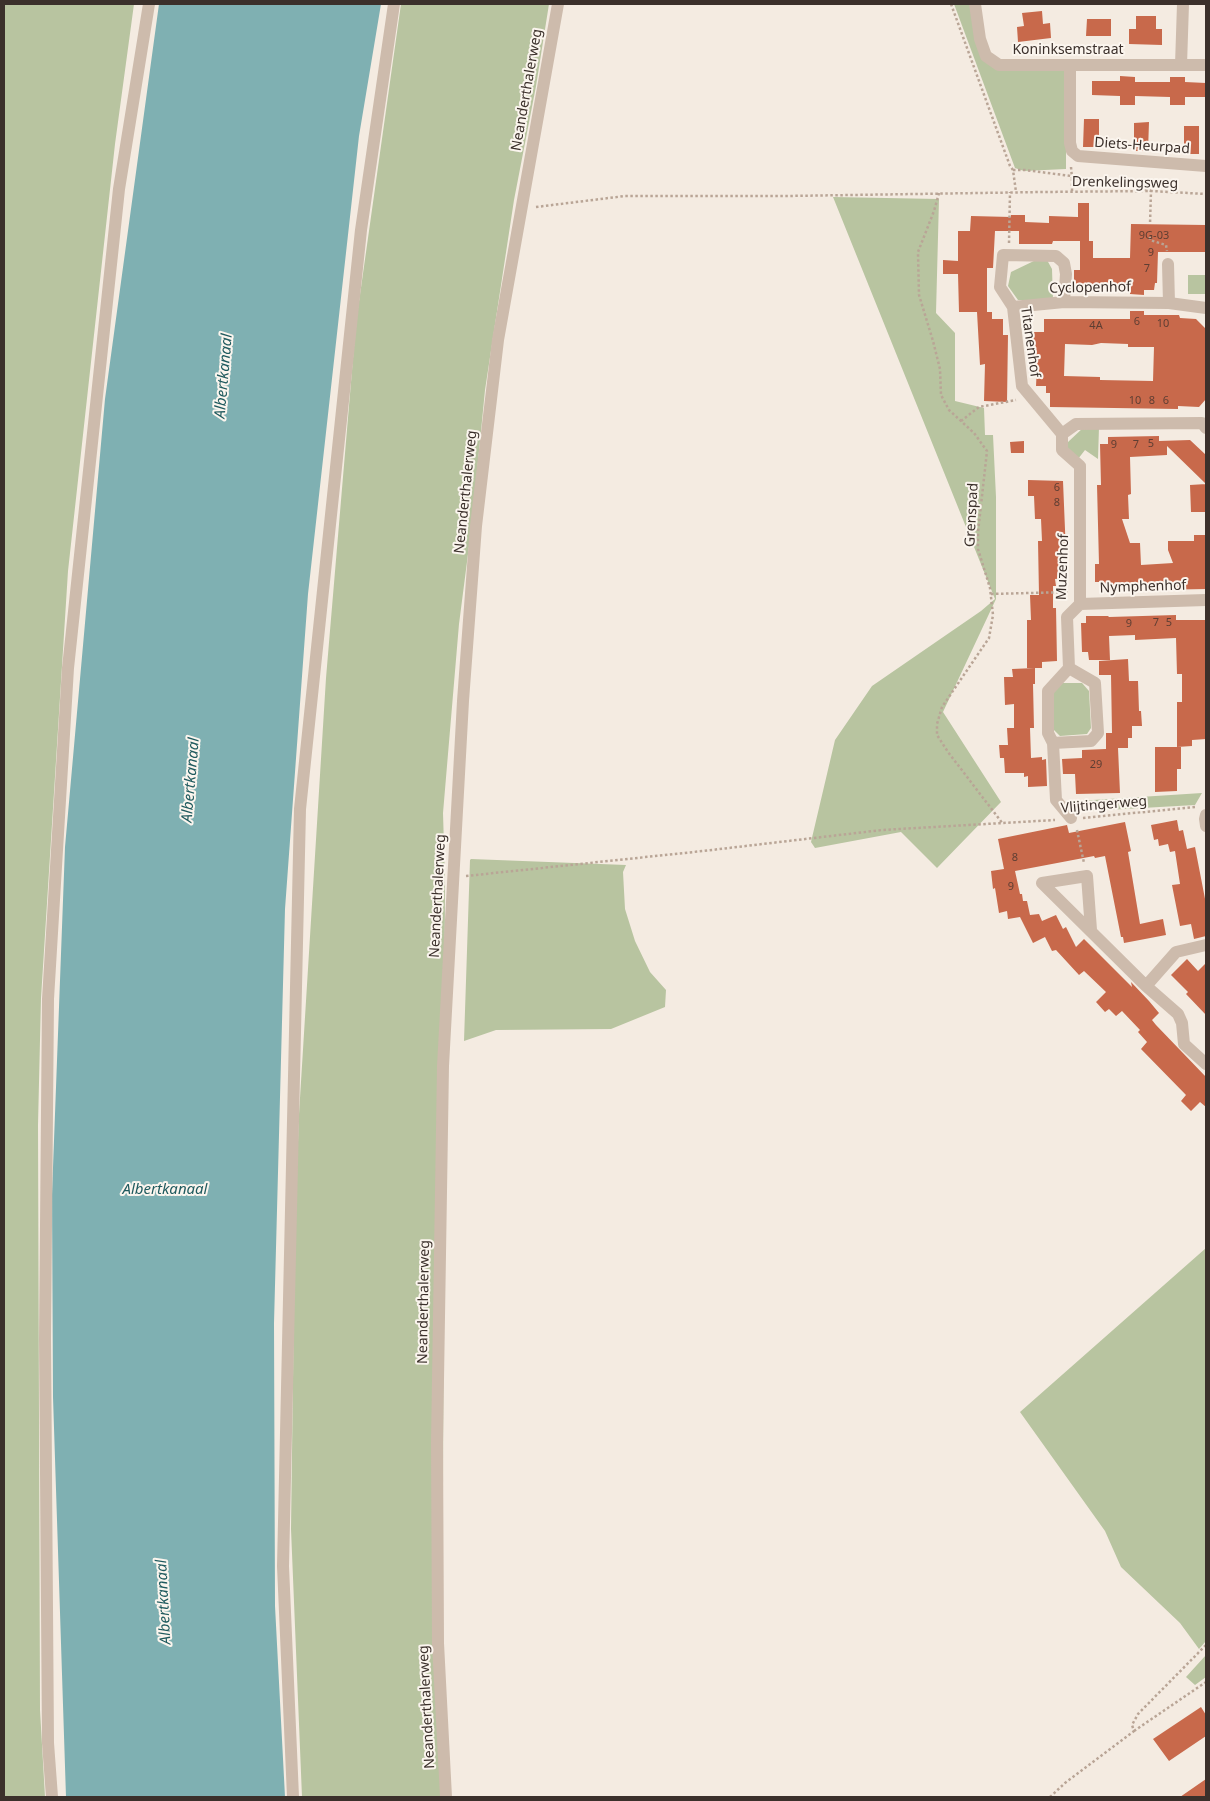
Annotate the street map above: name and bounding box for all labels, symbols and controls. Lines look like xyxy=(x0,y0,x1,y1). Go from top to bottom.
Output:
street label: Neanderthalerweg xyxy=(508,28,546,152)
street label: Koninksemstraat xyxy=(1012,42,1124,58)
street label: Diets-Heurpad xyxy=(1094,134,1190,158)
street label: Drenkelingsweg xyxy=(1072,174,1178,192)
house number: 9G-03 xyxy=(1139,229,1169,243)
house number: 9 xyxy=(1148,246,1154,260)
house number: 7 xyxy=(1144,262,1150,276)
street label: Cyclopenhof xyxy=(1049,279,1131,297)
street label: Titanenhof xyxy=(1017,305,1043,379)
house number: 6 xyxy=(1134,315,1140,329)
house number: 10 xyxy=(1157,317,1169,331)
house number: 4A xyxy=(1089,319,1103,333)
water label: Albertkanaal xyxy=(211,333,237,419)
house number: 10 xyxy=(1129,394,1141,408)
house number: 8 xyxy=(1149,394,1155,408)
house number: 6 xyxy=(1163,394,1169,408)
street label: Neanderthalerweg xyxy=(451,430,481,554)
house number: 5 xyxy=(1148,437,1154,451)
house number: 9 xyxy=(1111,438,1117,452)
house number: 7 xyxy=(1133,438,1139,452)
house number: 6 xyxy=(1054,481,1060,495)
street label: Grenspad xyxy=(962,483,982,547)
house number: 8 xyxy=(1054,496,1060,510)
street label: Muzenhof xyxy=(1053,534,1073,600)
street label: Nymphenhof xyxy=(1099,577,1187,597)
house number: 7 xyxy=(1153,616,1159,630)
house number: 5 xyxy=(1166,616,1172,630)
house number: 9 xyxy=(1126,617,1132,631)
water label: Albertkanaal xyxy=(178,737,204,823)
house number: 29 xyxy=(1090,758,1102,772)
street label: Vlijtingerweg xyxy=(1060,793,1148,817)
street label: Neanderthalerweg xyxy=(426,834,450,958)
house number: 8 xyxy=(1012,851,1018,865)
house number: 9 xyxy=(1008,880,1014,894)
water label: Albertkanaal xyxy=(123,1181,207,1199)
street label: Neanderthalerweg xyxy=(415,1240,433,1364)
water label: Albertkanaal xyxy=(153,1559,175,1645)
street label: Neanderthalerweg xyxy=(415,1645,439,1769)

